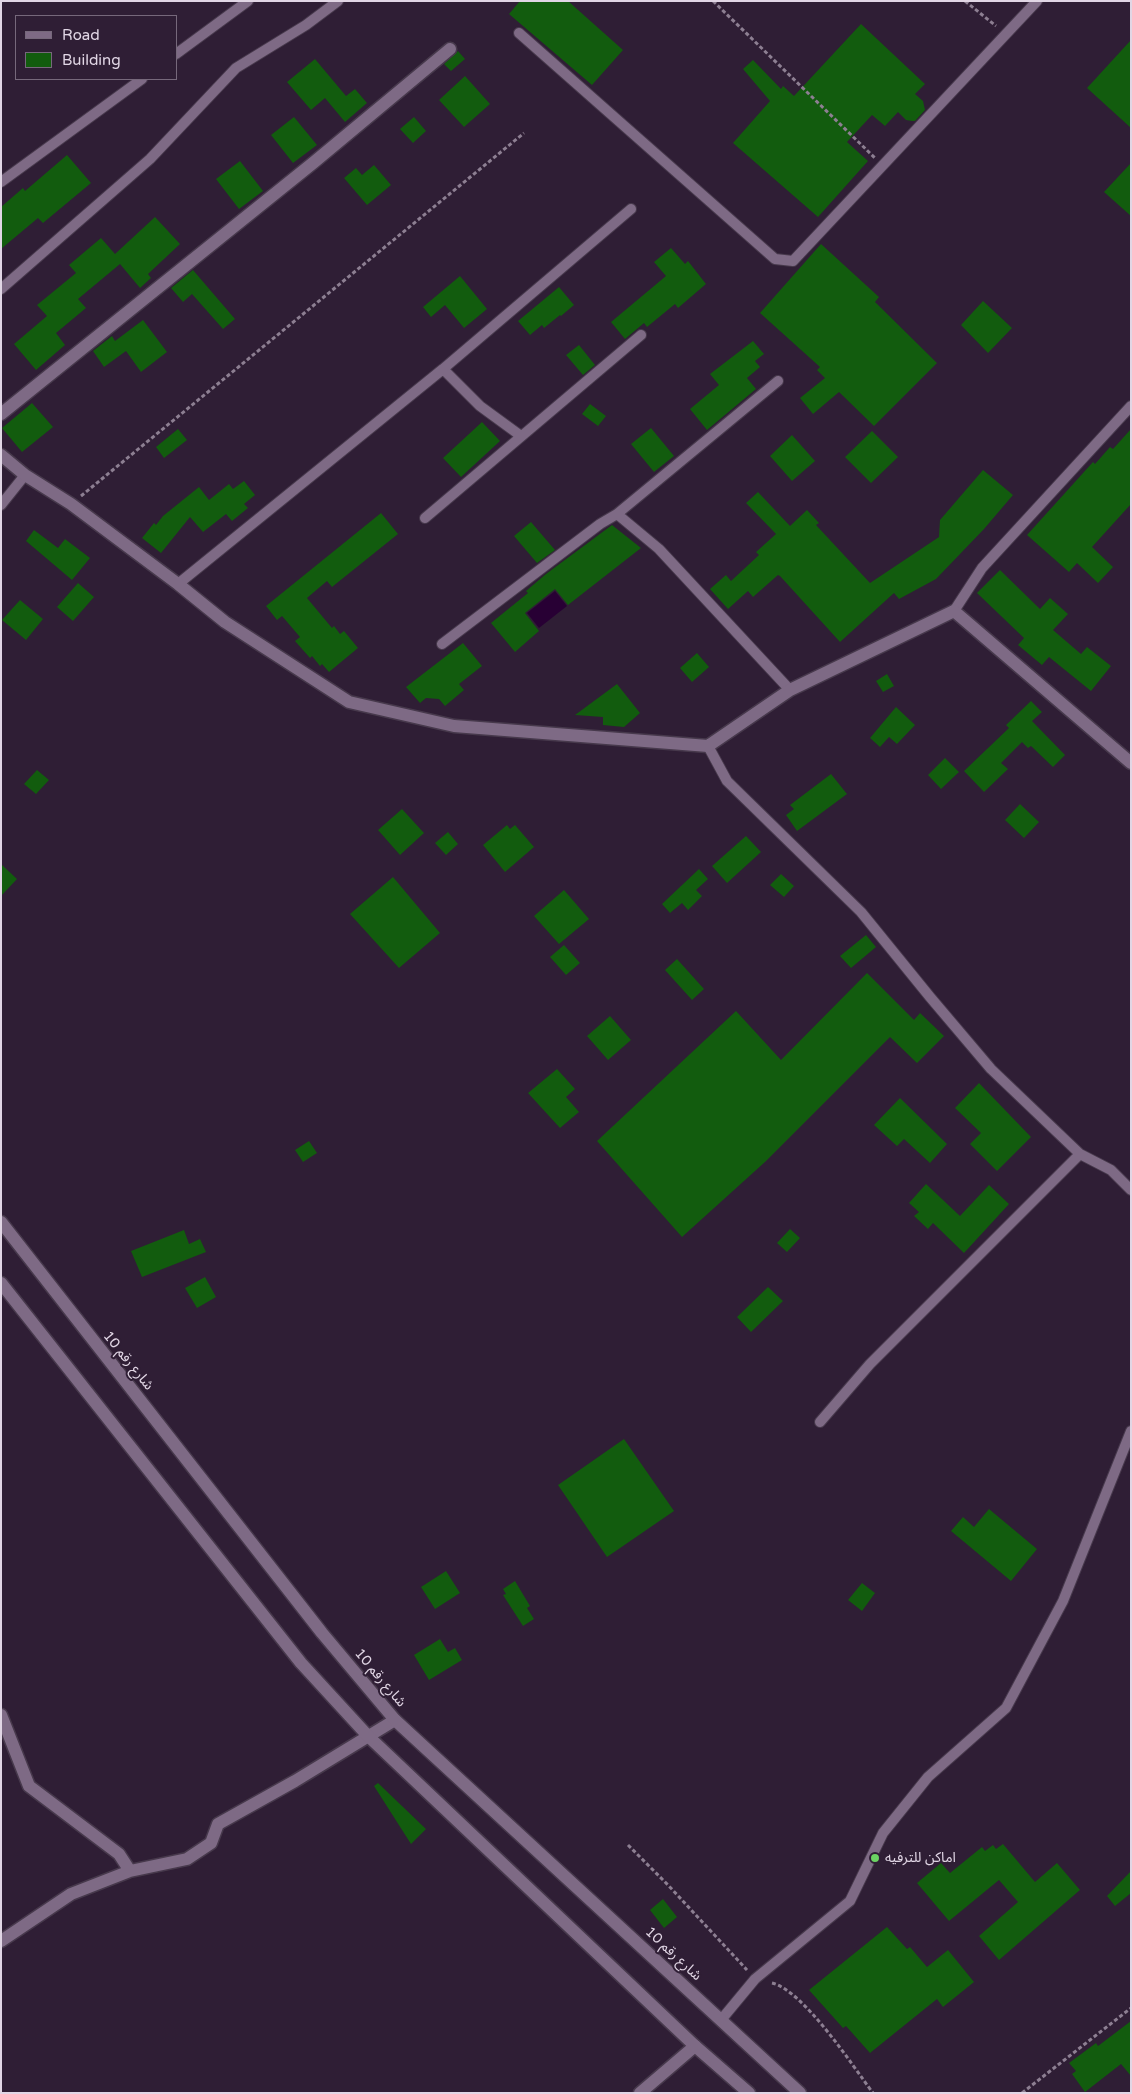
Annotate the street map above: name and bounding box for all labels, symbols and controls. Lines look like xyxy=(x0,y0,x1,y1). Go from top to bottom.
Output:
legend xyxy=(15,15,178,80)
text: Road xyxy=(62,26,100,44)
text: Building xyxy=(62,51,121,69)
street label: شارع رقم 10 xyxy=(99,1328,157,1394)
street label: شارع رقم 10 xyxy=(351,1645,409,1711)
place label: اماكن للترفيه xyxy=(885,1850,956,1866)
marker: اماكن للترفيه xyxy=(869,1852,881,1864)
street label: شارع رقم 10 xyxy=(641,1924,705,1984)

